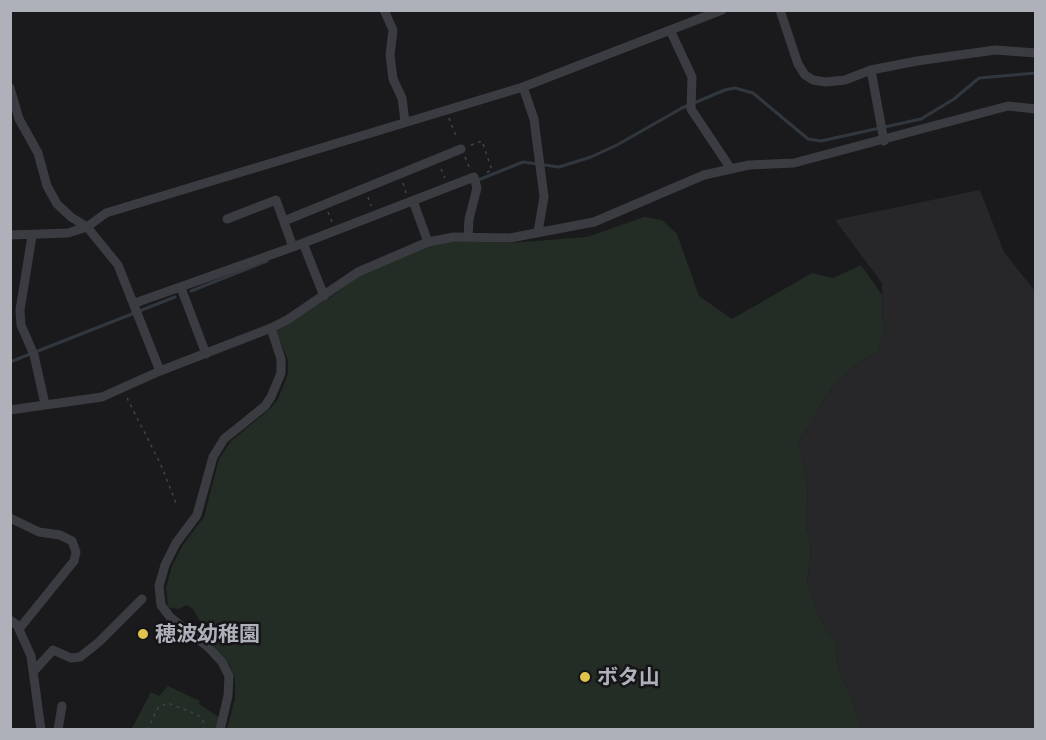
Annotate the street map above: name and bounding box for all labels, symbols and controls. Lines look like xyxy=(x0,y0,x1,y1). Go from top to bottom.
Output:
place label: 穂波幼稚園 xyxy=(155,621,260,647)
marker: 穂波幼稚園 xyxy=(136,627,150,641)
place label: ボタ山 xyxy=(597,664,660,690)
marker: ボタ山 xyxy=(578,670,592,684)

